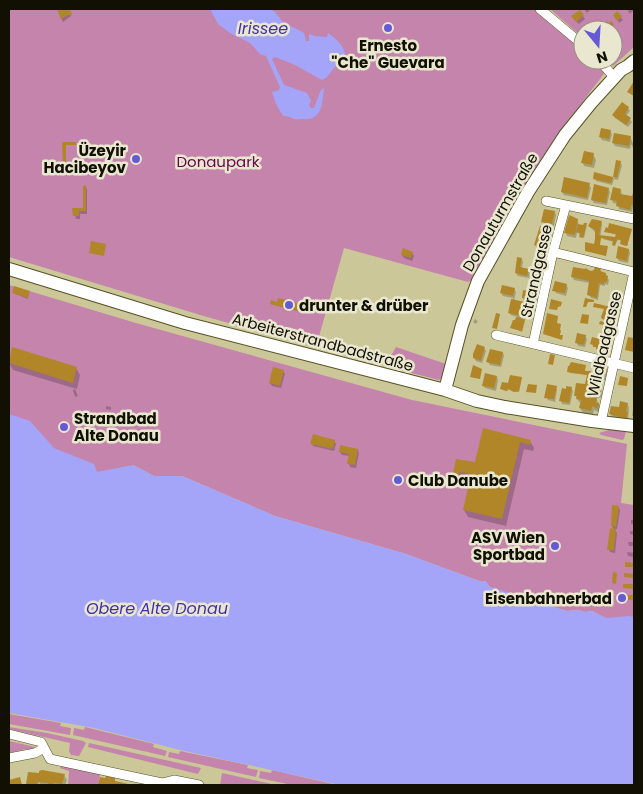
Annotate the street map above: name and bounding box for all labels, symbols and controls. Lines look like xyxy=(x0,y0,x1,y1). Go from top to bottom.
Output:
water label: Irissee xyxy=(238,17,288,40)
north arrow xyxy=(573,20,623,70)
marker: Ernesto "Che" Guevara xyxy=(382,22,394,34)
place label: Ernesto "Che" Guevara xyxy=(331,35,445,73)
text: N xyxy=(594,46,610,69)
place label: Üzeyir Hacibeyov xyxy=(43,140,127,178)
street label: Donauturmstraße xyxy=(457,149,543,275)
park label: Donaupark xyxy=(176,151,260,172)
marker: Üzeyir Hacibeyov xyxy=(130,153,142,165)
street label: Strandgasse xyxy=(515,222,557,320)
street label: Wildbadgasse xyxy=(582,289,626,399)
place label: drunter & drüber xyxy=(299,295,429,316)
marker: drunter & drüber xyxy=(283,299,295,311)
street label: Arbeiterstrandbadstraße xyxy=(230,308,416,376)
place label: Strandbad Alte Donau xyxy=(74,408,159,446)
marker: Strandbad Alte Donau xyxy=(58,421,70,433)
place label: Club Danube xyxy=(408,470,508,491)
marker: Club Danube xyxy=(392,474,404,486)
place label: ASV Wien Sportbad xyxy=(471,527,545,565)
marker: ASV Wien Sportbad xyxy=(549,540,561,552)
place label: Eisenbahnerbad xyxy=(485,588,612,609)
marker: Eisenbahnerbad xyxy=(616,592,628,604)
water label: Obere Alte Donau xyxy=(86,597,228,620)

